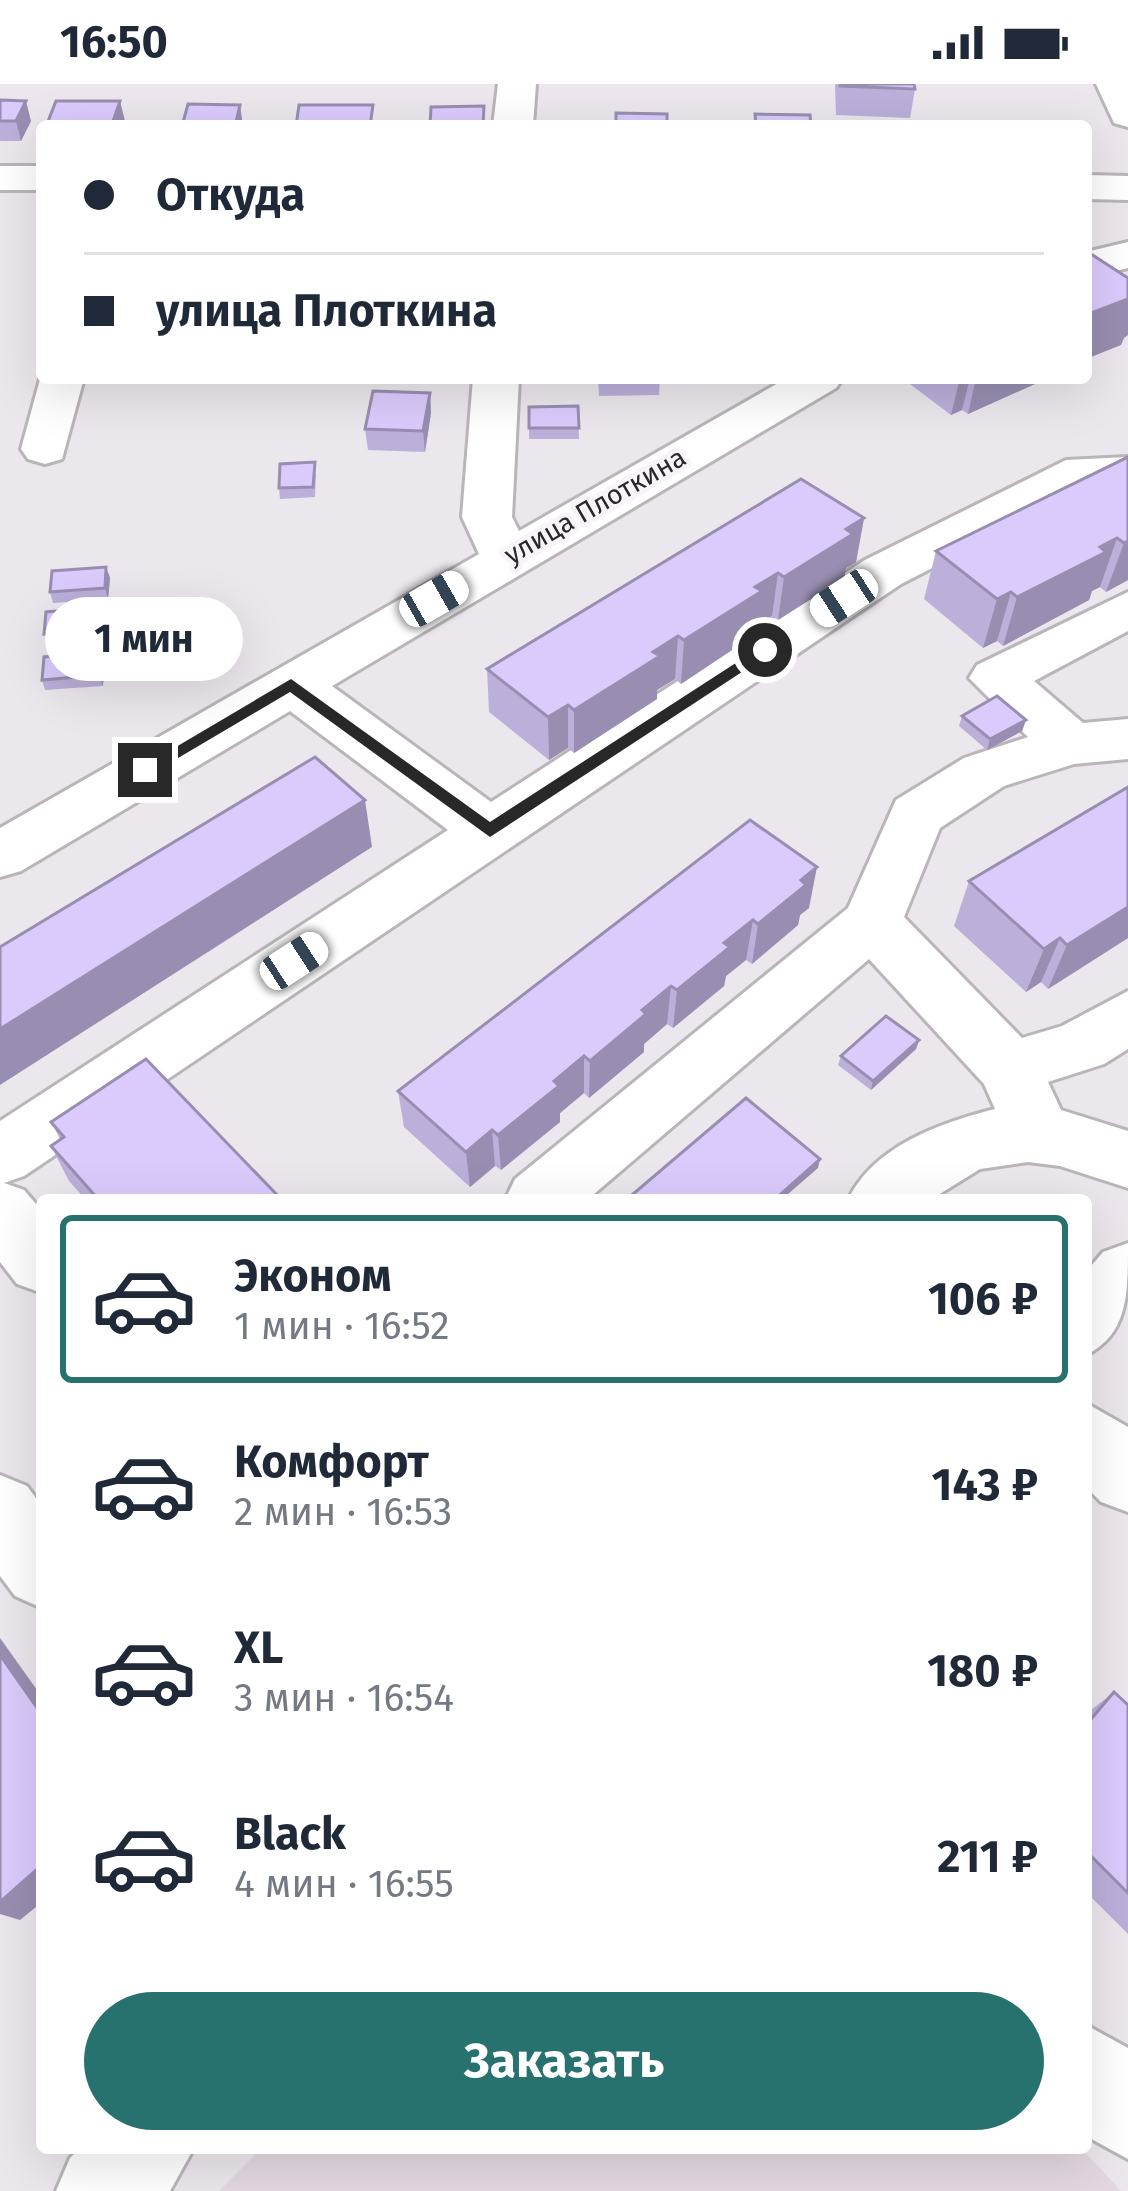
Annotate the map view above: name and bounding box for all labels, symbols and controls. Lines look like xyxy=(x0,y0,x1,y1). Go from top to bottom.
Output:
text: 16:50 xyxy=(60,15,168,69)
text: Откуда xyxy=(156,168,305,222)
text: улица Плоткина xyxy=(156,284,497,338)
street label: улица Плоткина xyxy=(499,441,691,571)
car xyxy=(804,563,884,633)
car xyxy=(394,565,474,633)
callout: 1 мин xyxy=(46,596,244,680)
text: 1 мин xyxy=(94,616,194,662)
route start xyxy=(738,623,792,677)
route end xyxy=(118,743,172,797)
car xyxy=(254,926,334,996)
icon: car xyxy=(90,1245,198,1353)
text: Эконом xyxy=(234,1249,392,1303)
text: 106 ₽ xyxy=(928,1272,1038,1326)
text: 1 мин · 16:52 xyxy=(234,1303,450,1349)
icon: car xyxy=(90,1431,198,1539)
text: Комфорт xyxy=(234,1435,429,1489)
text: 143 ₽ xyxy=(932,1458,1038,1512)
text: 2 мин · 16:53 xyxy=(234,1489,452,1535)
icon: car xyxy=(90,1617,198,1725)
text: XL xyxy=(234,1621,283,1675)
text: 180 ₽ xyxy=(927,1644,1038,1698)
text: 3 мин · 16:54 xyxy=(234,1675,454,1721)
icon: car xyxy=(90,1803,198,1911)
text: Black xyxy=(234,1807,346,1861)
text: 211 ₽ xyxy=(937,1830,1038,1884)
text: 4 мин · 16:55 xyxy=(234,1861,454,1907)
button: Заказать xyxy=(84,1992,1044,2130)

